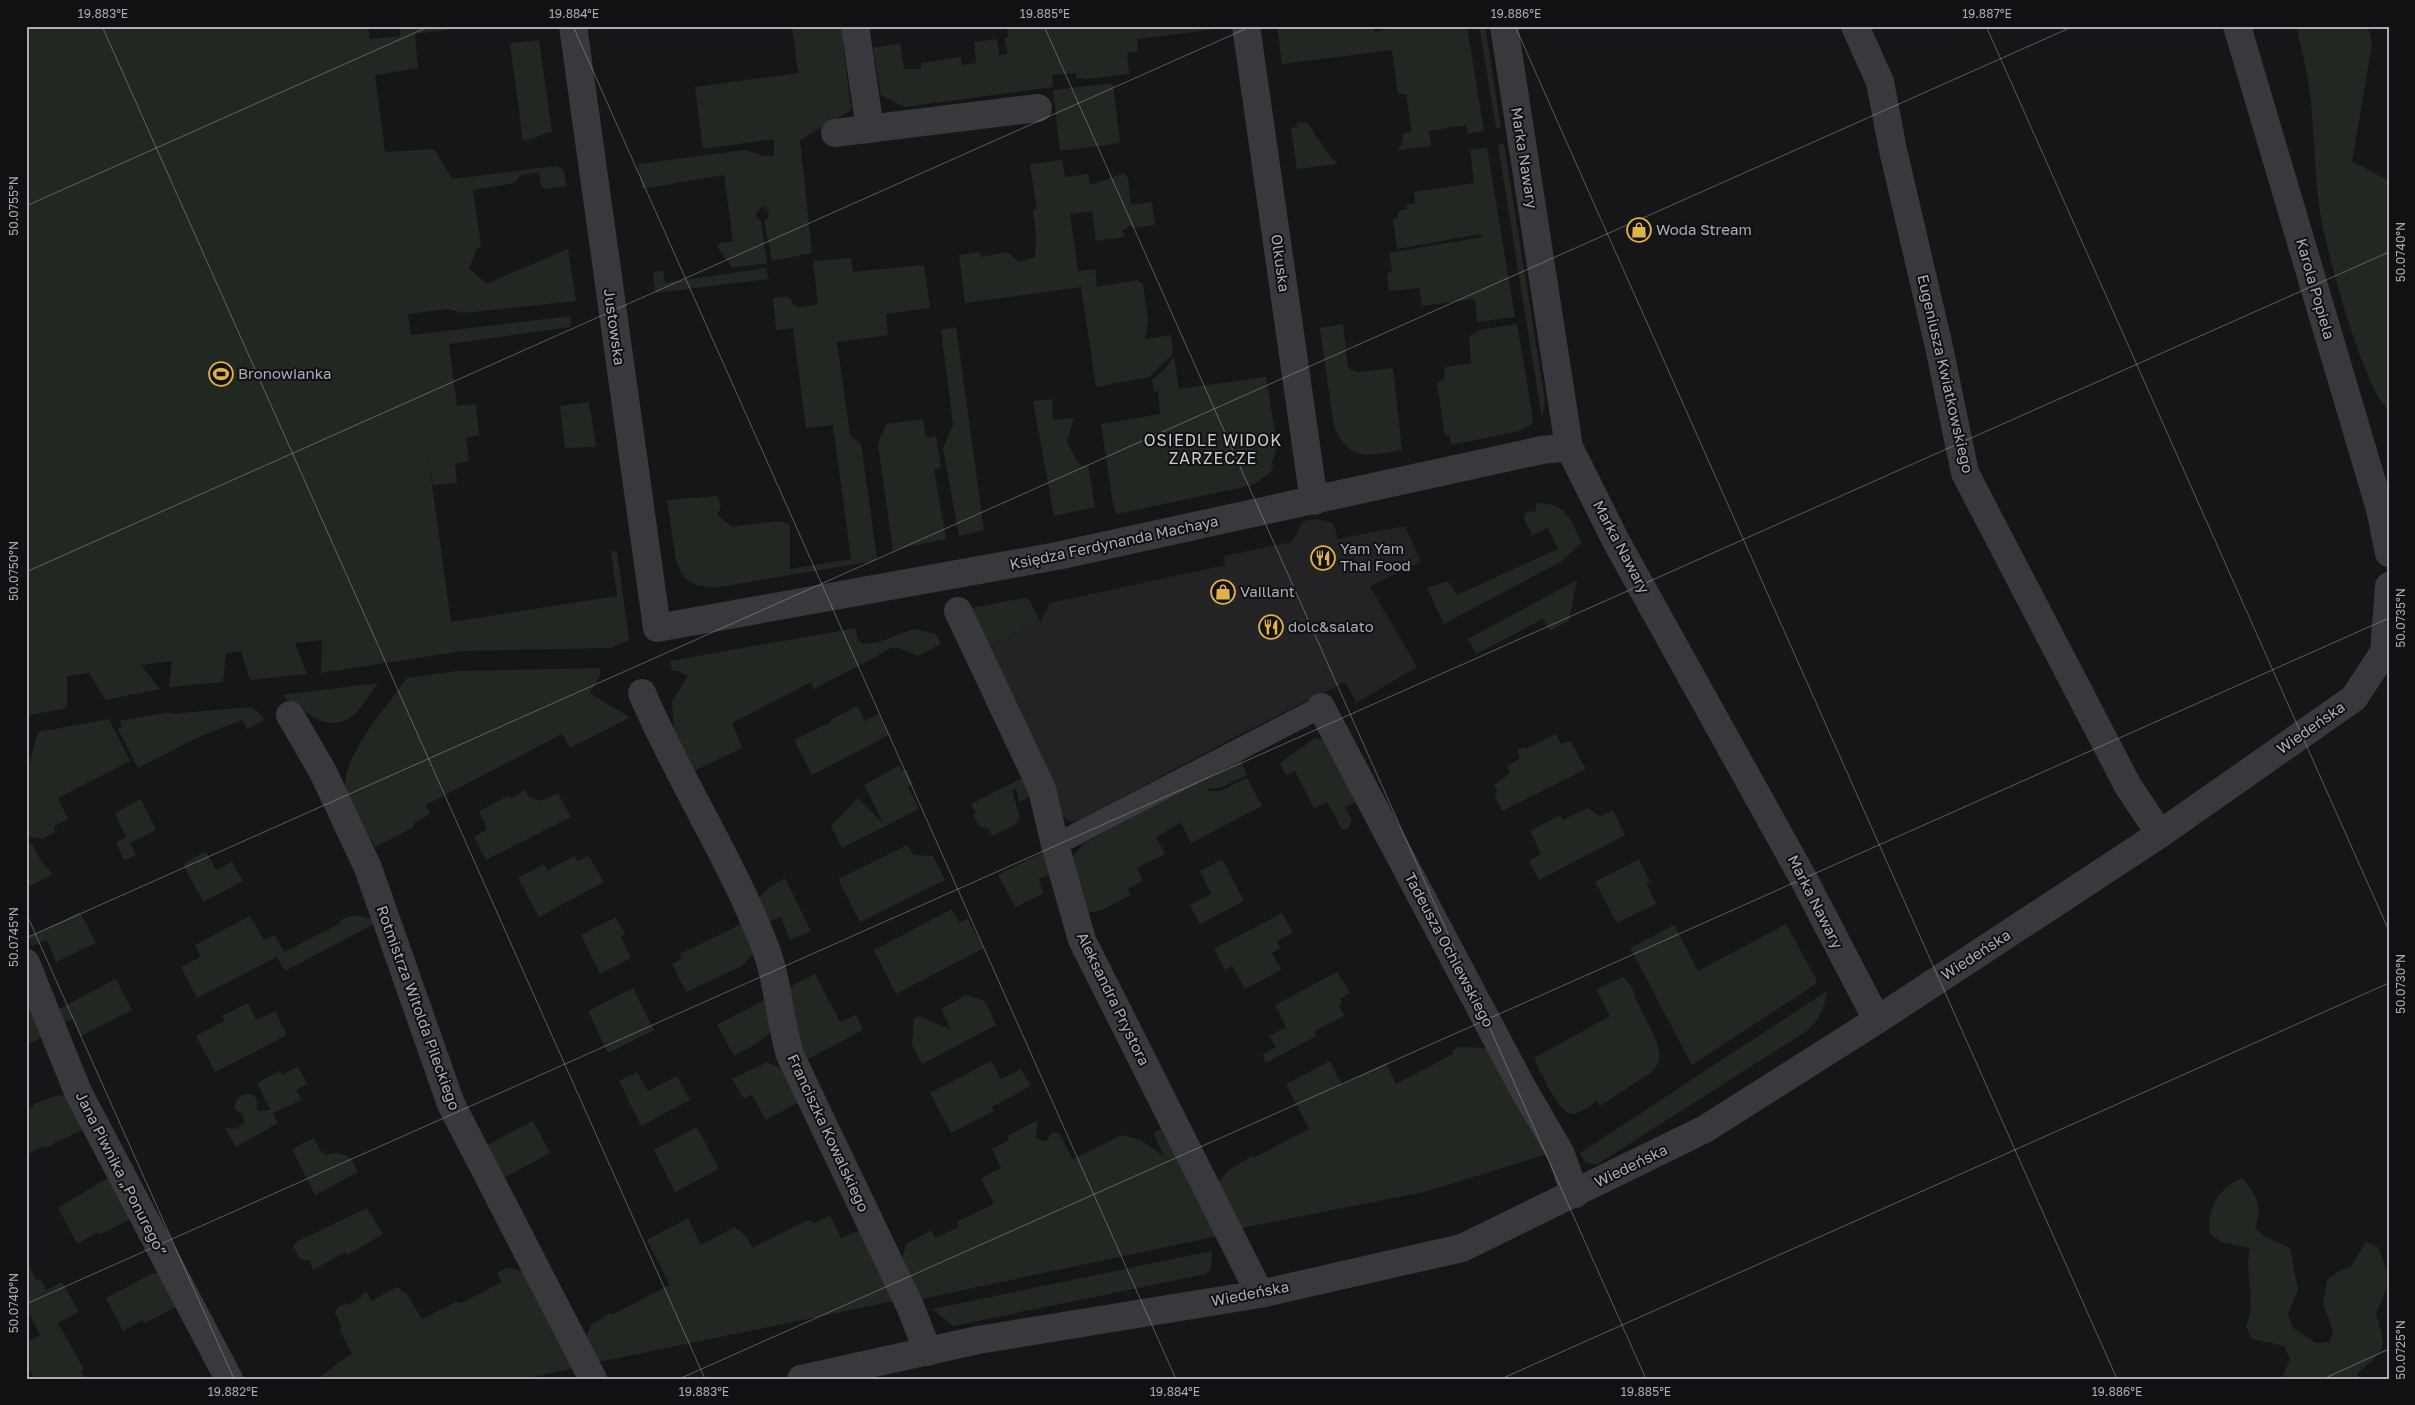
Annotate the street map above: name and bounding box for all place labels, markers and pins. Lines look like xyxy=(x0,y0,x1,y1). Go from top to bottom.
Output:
shop icon: Woda Stream xyxy=(1626,217,1652,243)
place label: Woda Stream xyxy=(1656,220,1752,238)
sports icon: Bronowianka xyxy=(208,361,234,387)
place label: Bronowianka xyxy=(238,364,332,382)
place label: Yam Yam Thai Food xyxy=(1340,539,1411,574)
restaurant icon: Yam Yam Thai Food xyxy=(1310,545,1336,571)
shop icon: Vaillant xyxy=(1210,579,1236,605)
place label: Vaillant xyxy=(1240,582,1295,600)
restaurant icon: dolc&salato xyxy=(1258,614,1284,640)
place label: dolc&salato xyxy=(1288,617,1374,635)

